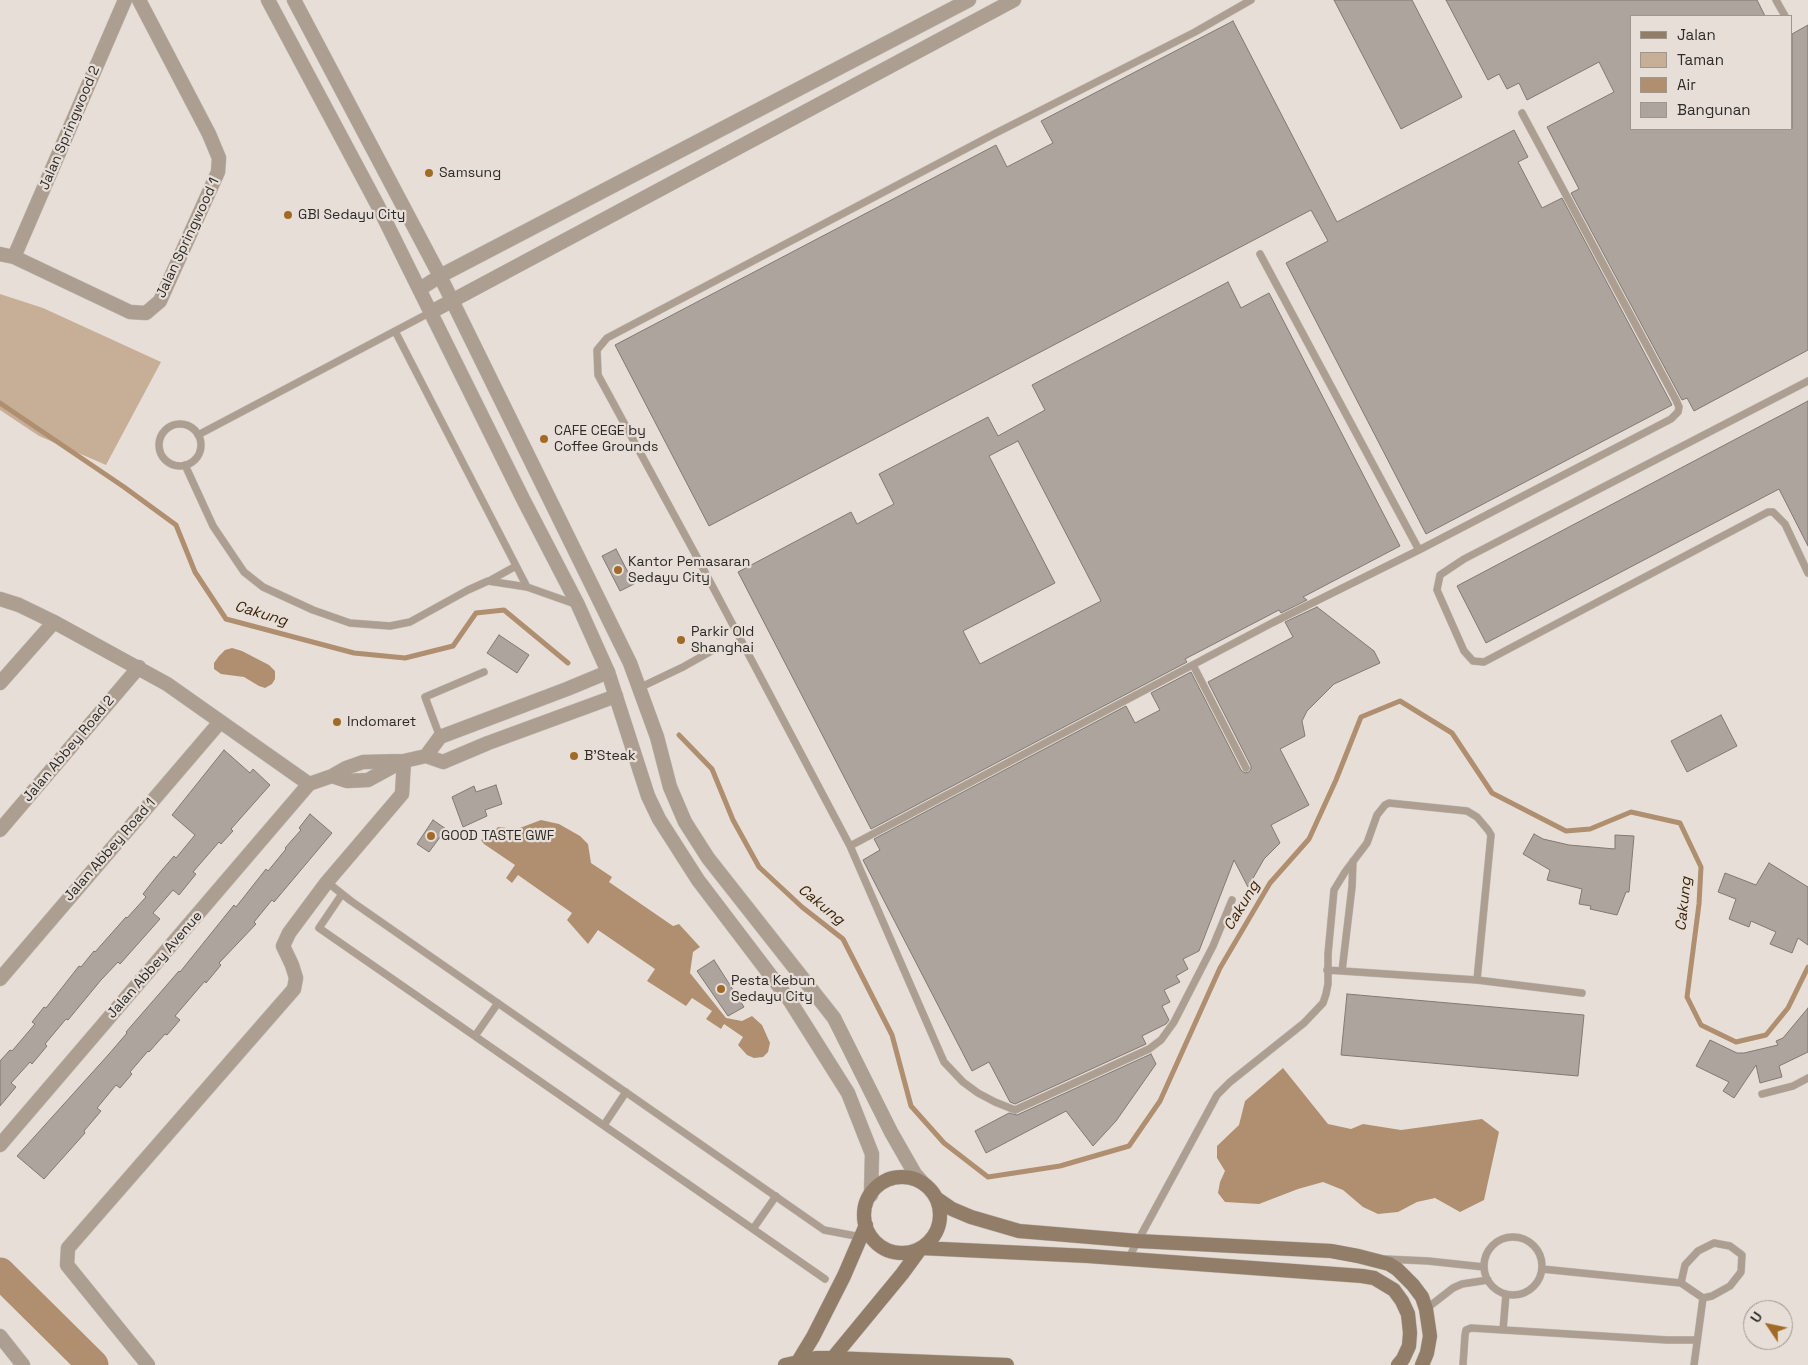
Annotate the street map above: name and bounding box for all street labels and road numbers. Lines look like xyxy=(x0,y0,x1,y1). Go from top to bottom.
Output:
street label: Jalan Springwood 2 xyxy=(36,64,104,192)
street label: Jalan Springwood 1 xyxy=(153,175,223,301)
street label: Jalan Abbey Road 2 xyxy=(20,693,118,805)
street label: Jalan Abbey Road 1 xyxy=(61,795,159,905)
street label: Jalan Abbey Avenue xyxy=(104,908,206,1022)

